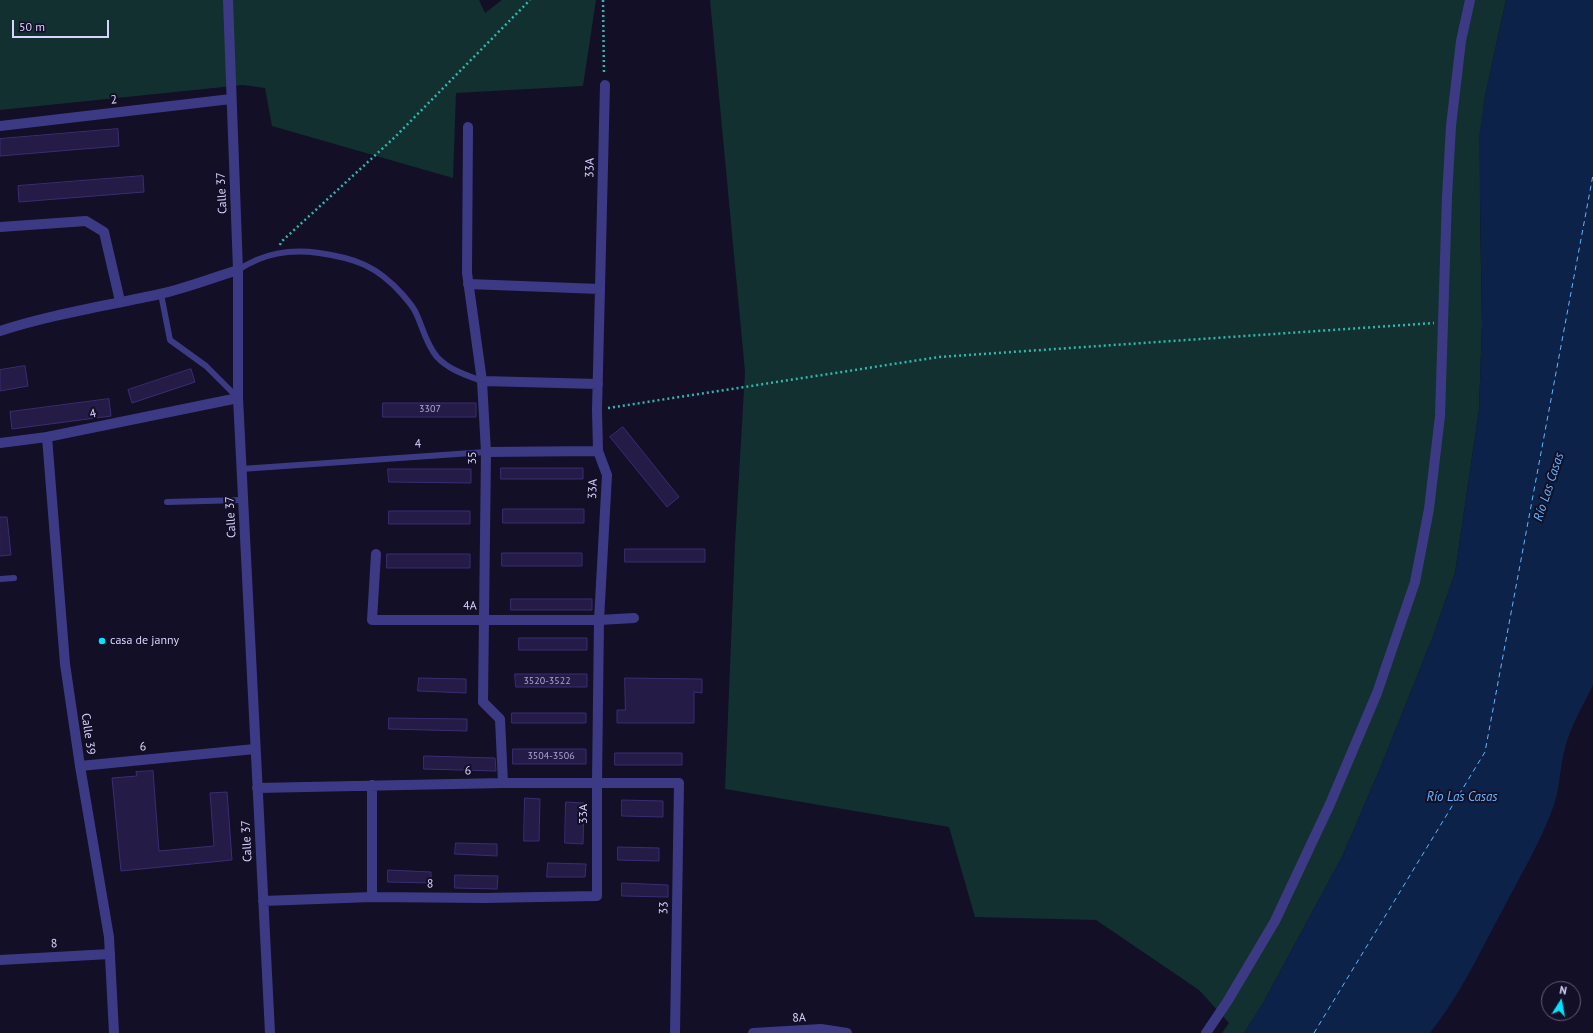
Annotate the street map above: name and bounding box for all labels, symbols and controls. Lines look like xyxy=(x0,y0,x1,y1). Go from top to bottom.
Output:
scale bar xyxy=(14,12,111,38)
text: 50 m xyxy=(19,19,45,34)
street label: 2 xyxy=(110,92,118,108)
street label: 33A xyxy=(583,158,597,178)
street label: Calle 37 xyxy=(214,172,230,214)
house number: 3307 xyxy=(419,403,441,415)
street label: 4 xyxy=(88,406,98,422)
street label: 4 xyxy=(414,437,422,451)
street label: 35 xyxy=(466,451,480,465)
water label: Río Las Casas xyxy=(1531,451,1567,523)
street label: 33A xyxy=(585,479,601,499)
street label: Calle 37 xyxy=(223,496,239,538)
street label: 4A xyxy=(463,599,477,613)
place label: casa de janny xyxy=(110,634,179,648)
marker: casa de janny xyxy=(97,636,107,646)
house number: 3520-3522 xyxy=(523,675,571,687)
street label: Calle 39 xyxy=(78,712,98,756)
street label: 6 xyxy=(139,740,147,754)
house number: 3504-3506 xyxy=(527,750,575,762)
street label: 6 xyxy=(465,764,471,778)
water label: Río Las Casas xyxy=(1426,789,1498,805)
street label: 33A xyxy=(577,804,591,824)
street label: Calle 37 xyxy=(239,820,255,862)
street label: 8 xyxy=(427,877,433,891)
street label: 33 xyxy=(657,901,671,915)
street label: 8 xyxy=(50,937,58,951)
north arrow xyxy=(1541,981,1581,1021)
text: N xyxy=(1558,983,1568,998)
street label: 8A xyxy=(792,1010,806,1026)

